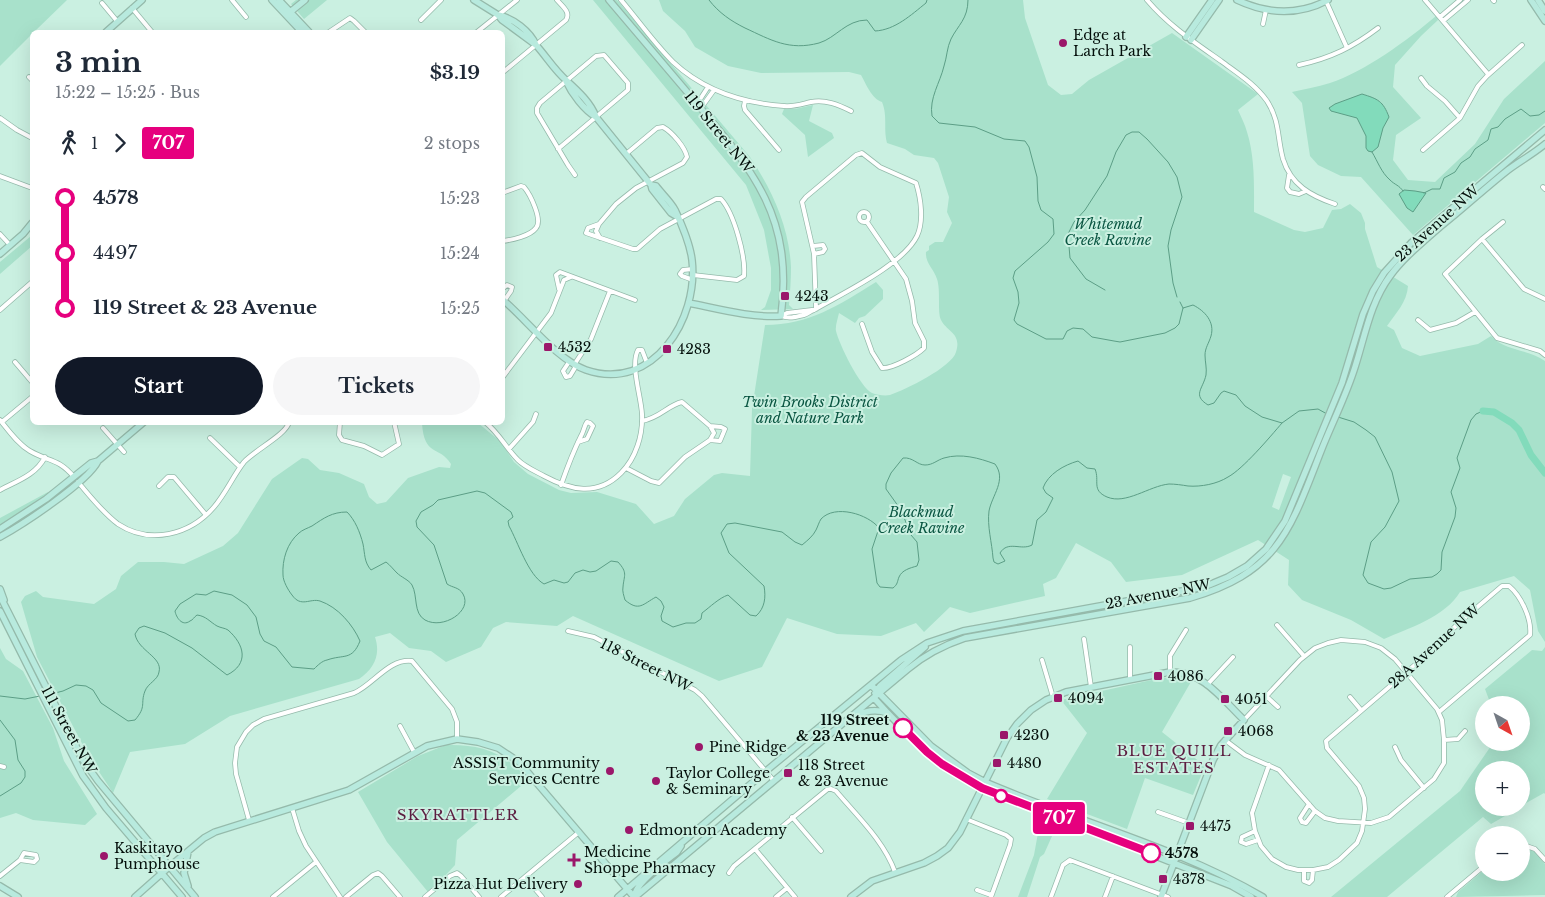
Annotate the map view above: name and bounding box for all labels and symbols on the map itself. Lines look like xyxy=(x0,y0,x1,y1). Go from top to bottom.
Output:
place label: Edge at Larch Park xyxy=(1073,26,1151,60)
marker: Edge at Larch Park xyxy=(1057,37,1069,49)
street label: 119 Street NW xyxy=(680,87,758,177)
street label: 23 Avenue NW xyxy=(1391,180,1483,266)
park label: Whitemud Creek Ravine xyxy=(1065,215,1152,249)
place label: 4243 xyxy=(795,287,829,305)
marker: 4243 xyxy=(779,290,791,302)
place label: 4532 xyxy=(558,338,591,356)
place label: 4283 xyxy=(677,340,711,358)
marker: 4532 xyxy=(542,341,554,353)
marker: 4283 xyxy=(661,343,673,355)
park label: Twin Brooks District and Nature Park xyxy=(742,393,879,427)
park label: Blackmud Creek Ravine xyxy=(878,503,965,537)
street label: 23 Avenue NW xyxy=(1104,575,1213,613)
street label: 28A Avenue NW xyxy=(1384,600,1484,692)
street label: 118 Street NW xyxy=(597,634,695,696)
place label: 4086 xyxy=(1168,667,1204,685)
marker: 4086 xyxy=(1152,670,1164,682)
street label: 111 Street NW xyxy=(37,683,101,778)
place label: 4094 xyxy=(1068,689,1103,707)
place label: 4051 xyxy=(1235,690,1267,708)
marker: 4094 xyxy=(1052,692,1064,704)
marker: 4051 xyxy=(1219,693,1231,705)
north arrow xyxy=(1475,696,1530,751)
place label: 119 Street & 23 Avenue xyxy=(796,711,890,745)
marker: 119 Street & 23 Avenue xyxy=(893,718,913,738)
place label: 4068 xyxy=(1238,722,1274,740)
marker: 4068 xyxy=(1222,725,1234,737)
place label: 4230 xyxy=(1014,726,1049,744)
marker: 4230 xyxy=(998,729,1010,741)
place label: Pine Ridge xyxy=(709,738,787,756)
marker: Pine Ridge xyxy=(693,741,705,753)
district label: BLUE QUILL ESTATES xyxy=(1116,741,1232,777)
place label: ASSIST Community Services Centre xyxy=(452,754,600,788)
place label: 4480 xyxy=(1007,754,1042,772)
place label: 118 Street & 23 Avenue xyxy=(798,756,888,790)
marker: 4480 xyxy=(991,757,1003,769)
place label: Taylor College & Seminary xyxy=(666,764,770,798)
marker: ASSIST Community Services Centre xyxy=(604,765,616,777)
marker: 118 Street & 23 Avenue xyxy=(782,767,794,779)
marker: Taylor College & Seminary xyxy=(650,775,662,787)
unlabelled marker xyxy=(994,789,1008,803)
line badge: 707 xyxy=(1030,802,1088,834)
district label: SKYRATTLER xyxy=(397,805,519,824)
place label: 4475 xyxy=(1200,817,1231,835)
marker: 4475 xyxy=(1184,820,1196,832)
place label: Edmonton Academy xyxy=(639,821,787,839)
marker: Edmonton Academy xyxy=(623,824,635,836)
place label: Kaskitayo Pumphouse xyxy=(114,839,200,873)
place label: Medicine Shoppe Pharmacy xyxy=(584,843,716,877)
marker: 4578 xyxy=(1141,843,1161,863)
place label: 4578 xyxy=(1165,844,1199,862)
marker: Kaskitayo Pumphouse xyxy=(98,850,110,862)
marker: Medicine Shoppe Pharmacy xyxy=(568,854,580,866)
place label: 4378 xyxy=(1173,870,1205,888)
marker: 4378 xyxy=(1157,873,1169,885)
place label: Pizza Hut Delivery xyxy=(434,875,568,893)
marker: Pizza Hut Delivery xyxy=(572,878,584,890)

